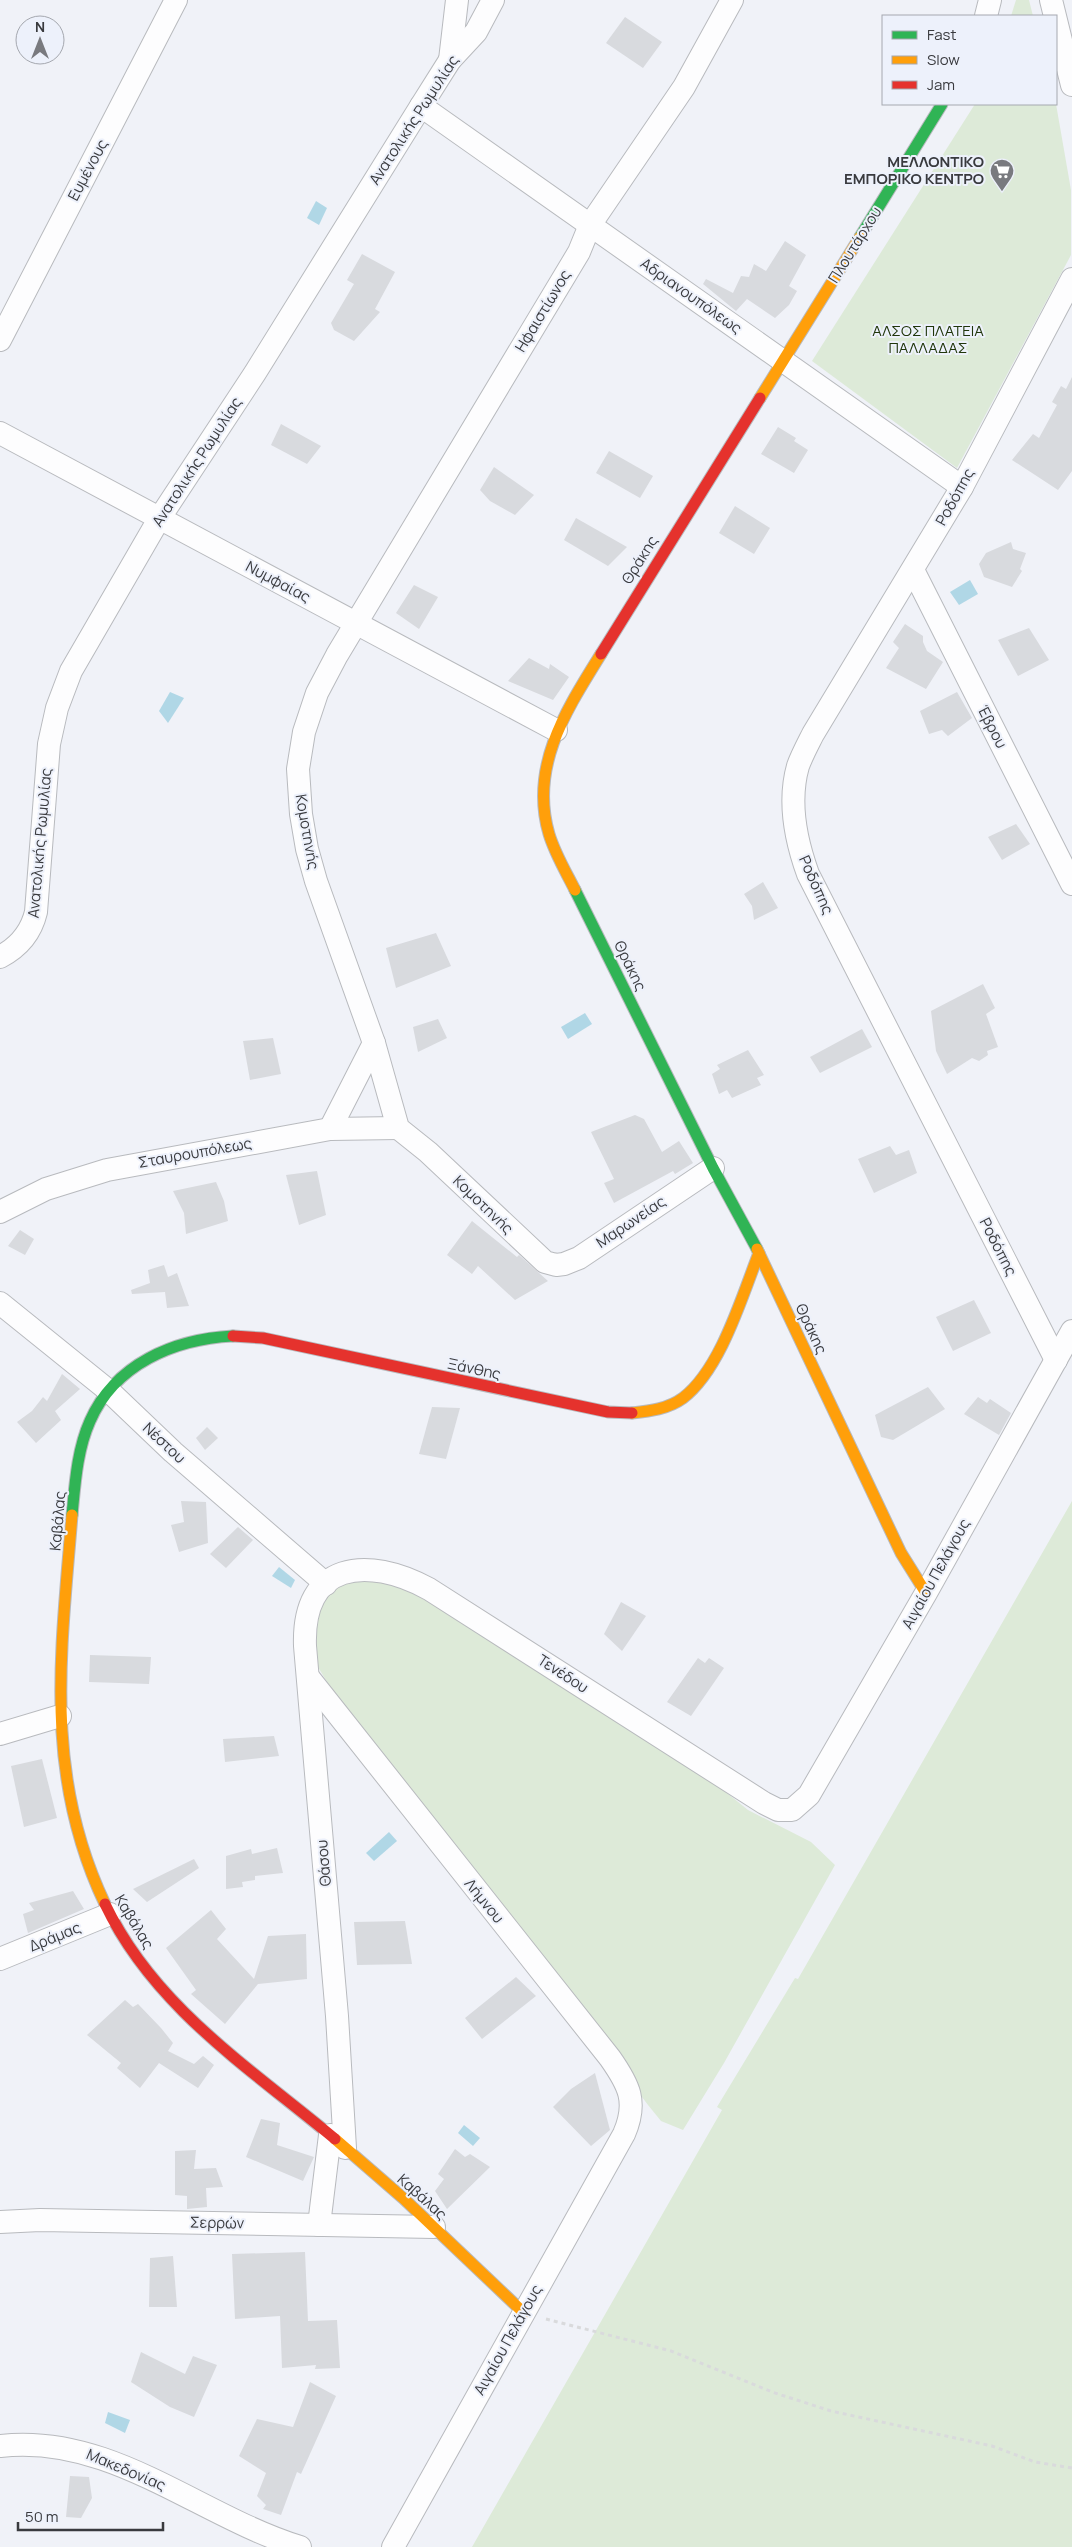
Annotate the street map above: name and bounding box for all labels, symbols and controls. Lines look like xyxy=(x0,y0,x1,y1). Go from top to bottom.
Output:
north arrow xyxy=(15,15,65,65)
legend xyxy=(882,15,1057,105)
text: N xyxy=(35,17,45,36)
text: Fast xyxy=(927,24,956,45)
text: Slow xyxy=(927,49,960,70)
street label: Ανατολικής Ρωμυλίας xyxy=(364,51,463,189)
text: Jam xyxy=(927,74,955,95)
street label: Ευμένους xyxy=(63,135,113,204)
place label: ΜΕΛΛΟΝΤΙΚΟ ΕΜΠΟΡΙΚΟ ΚΕΝΤΡΟ xyxy=(844,151,984,189)
supermarket icon: ΜΕΛΛΟΝΤΙΚΟ ΕΜΠΟΡΙΚΟ ΚΕΝΤΡΟ xyxy=(989,158,1015,192)
street label: Πλουτάρχου xyxy=(823,203,886,287)
street label: Αδριανουπόλεως xyxy=(636,253,746,338)
street label: Ηφαιστίωνος xyxy=(510,266,575,356)
park label: ΑΛΣΟΣ ΠΛΑΤΕΙΑ ΠΑΛΛΑΔΑΣ xyxy=(872,320,984,358)
street label: Ανατολικής Ρωμυλίας xyxy=(147,393,246,531)
street label: Ροδόπης xyxy=(930,464,979,529)
street label: Θράκης xyxy=(616,531,663,588)
street label: Νυμφαίας xyxy=(242,556,314,607)
street label: Έβρου xyxy=(973,702,1012,752)
street label: Ανατολικής Ρωμυλίας xyxy=(22,767,57,919)
street label: Κομοτηνής xyxy=(291,792,324,871)
street label: Ροδόπης xyxy=(794,852,839,918)
street label: Θράκης xyxy=(609,937,652,994)
street label: Σταυρουπόλεως xyxy=(137,1132,253,1173)
street label: Κομοτηνής xyxy=(449,1171,518,1239)
street label: Μαρωνείας xyxy=(592,1191,670,1253)
street label: Ροδόπης xyxy=(975,1214,1022,1279)
street label: Θράκης xyxy=(791,1300,832,1357)
street label: Ξάνθης xyxy=(445,1353,503,1384)
street label: Νέστου xyxy=(138,1417,190,1468)
street label: Καβάλας xyxy=(44,1490,71,1552)
street label: Αιγαίου Πελάγους xyxy=(897,1515,975,1633)
street label: Τενέδου xyxy=(534,1649,593,1698)
street label: Θάσου xyxy=(311,1839,336,1887)
street label: Λήμνου xyxy=(460,1874,509,1927)
street label: Καβάλας xyxy=(110,1891,159,1953)
street label: Δράμας xyxy=(26,1917,84,1956)
street label: Καβάλας xyxy=(393,2169,452,2225)
street label: Σερρών xyxy=(190,2212,245,2233)
street label: Αιγαίου Πελάγους xyxy=(469,2281,547,2399)
street label: Μακεδονίας xyxy=(83,2443,169,2496)
scale bar xyxy=(18,2500,162,2532)
text: 50 m xyxy=(25,2506,59,2527)

